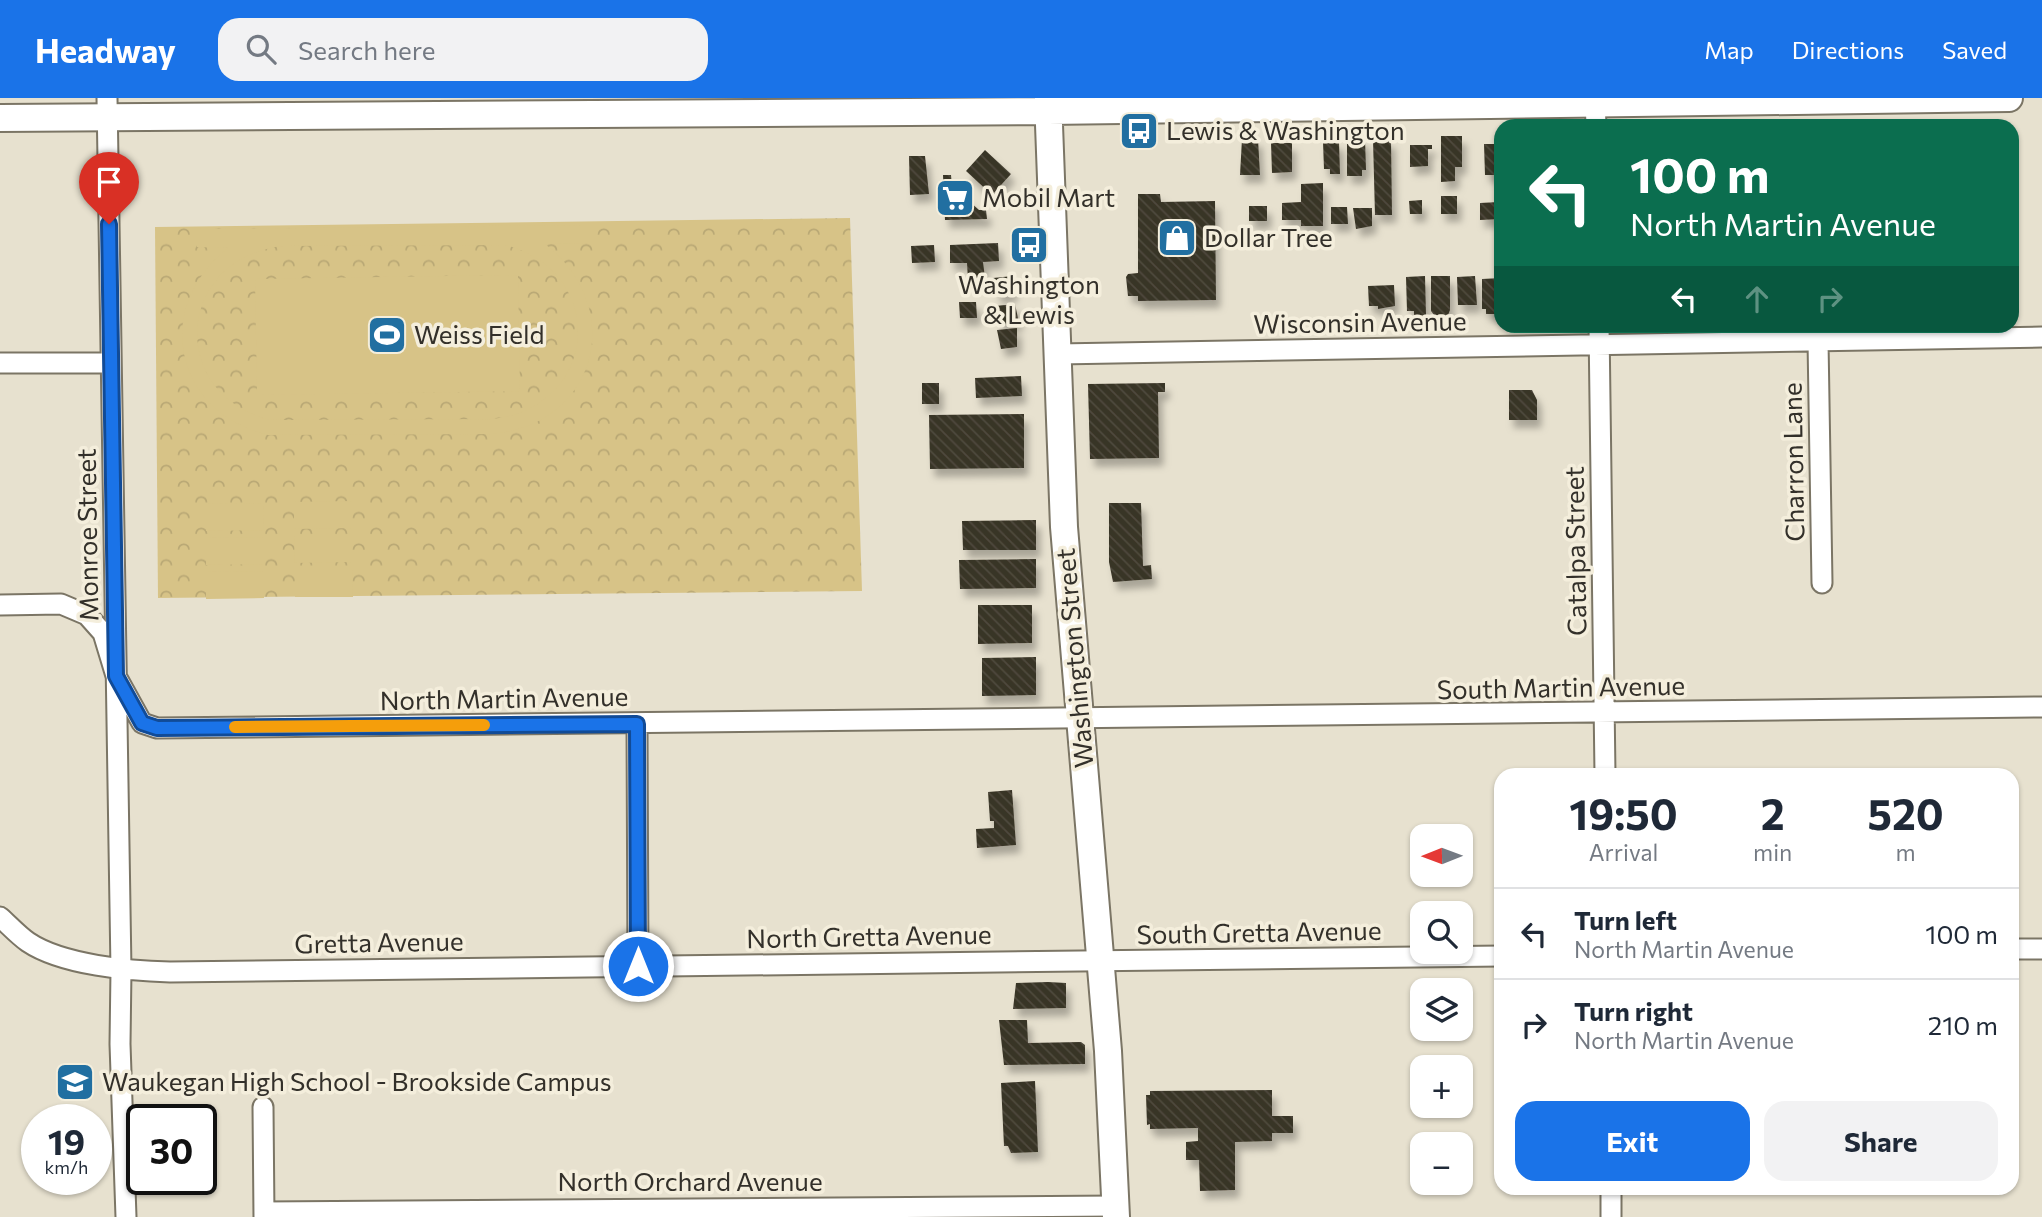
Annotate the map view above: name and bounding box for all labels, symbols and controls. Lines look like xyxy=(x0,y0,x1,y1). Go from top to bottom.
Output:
search box xyxy=(218,18,708,81)
text: Headway xyxy=(35,29,176,70)
icon: search xyxy=(242,30,280,68)
text: Search here xyxy=(298,34,436,65)
text: Map xyxy=(1704,35,1754,64)
text: Directions xyxy=(1792,35,1904,64)
text: Saved xyxy=(1942,35,2007,64)
bus stop icon: Lewis & Washington xyxy=(1118,110,1160,152)
place label: Lewis & Washington xyxy=(1166,114,1405,145)
text: 100 m xyxy=(1630,143,1769,203)
icon: left xyxy=(1515,147,1606,238)
pin xyxy=(79,152,139,224)
icon: arrive xyxy=(90,163,128,201)
supermarket icon: Mobil Mart xyxy=(934,177,976,219)
place label: Mobil Mart xyxy=(982,181,1115,212)
text: North Martin Avenue xyxy=(1630,203,1936,243)
shop icon: Dollar Tree xyxy=(1156,217,1198,259)
place label: Dollar Tree xyxy=(1204,221,1333,252)
bus stop icon: Washington & Lewis xyxy=(1008,224,1050,266)
place label: Washington & Lewis xyxy=(958,268,1100,329)
icon: left xyxy=(1665,280,1703,318)
icon: ahead xyxy=(1738,280,1776,318)
icon: right xyxy=(1811,280,1849,318)
street label: Wisconsin Avenue xyxy=(1253,304,1467,339)
sports icon: Weiss Field xyxy=(366,314,408,356)
place label: Weiss Field xyxy=(414,318,545,349)
street label: Charron Lane xyxy=(1776,382,1809,542)
street label: Monroe Street xyxy=(69,448,104,622)
street label: Catalpa Street xyxy=(1558,466,1591,636)
street label: Washington Street xyxy=(1048,547,1099,769)
street label: South Martin Avenue xyxy=(1437,669,1685,704)
street label: North Martin Avenue xyxy=(379,680,629,715)
text: 19:50 xyxy=(1569,787,1678,839)
text: 2 xyxy=(1761,787,1785,839)
text: 520 xyxy=(1868,787,1944,839)
north arrow xyxy=(1410,824,1474,887)
map controls xyxy=(1410,824,1473,1195)
text: Arrival xyxy=(1589,838,1658,866)
text: min xyxy=(1753,838,1792,866)
text: m xyxy=(1896,838,1916,866)
button: search xyxy=(1410,901,1473,964)
text: Turn left xyxy=(1574,904,1677,935)
street label: South Gretta Avenue xyxy=(1136,914,1382,949)
icon: left xyxy=(1515,915,1553,953)
street label: North Gretta Avenue xyxy=(746,918,992,953)
text: 100 m xyxy=(1925,918,1998,949)
street label: Gretta Avenue xyxy=(294,925,464,958)
position arrow xyxy=(601,929,675,1003)
text: North Martin Avenue xyxy=(1574,935,1794,963)
button: layers xyxy=(1410,978,1473,1041)
text: Turn right xyxy=(1574,995,1693,1026)
icon: right xyxy=(1515,1006,1553,1044)
text: 210 m xyxy=(1928,1009,1998,1040)
text: North Martin Avenue xyxy=(1574,1026,1794,1054)
button: + xyxy=(1410,1055,1473,1118)
school or university icon: Waukegan High School - Brookside Campus xyxy=(54,1061,96,1103)
place label: Waukegan High School - Brookside Campus xyxy=(102,1065,612,1096)
button: Exit xyxy=(1515,1101,1750,1181)
button: Share xyxy=(1764,1101,1998,1181)
speed limit sign: 30 xyxy=(126,1104,217,1195)
text: 19 xyxy=(48,1119,85,1162)
button: − xyxy=(1410,1132,1473,1195)
text: km/h xyxy=(45,1156,88,1178)
street label: North Orchard Avenue xyxy=(557,1165,823,1196)

